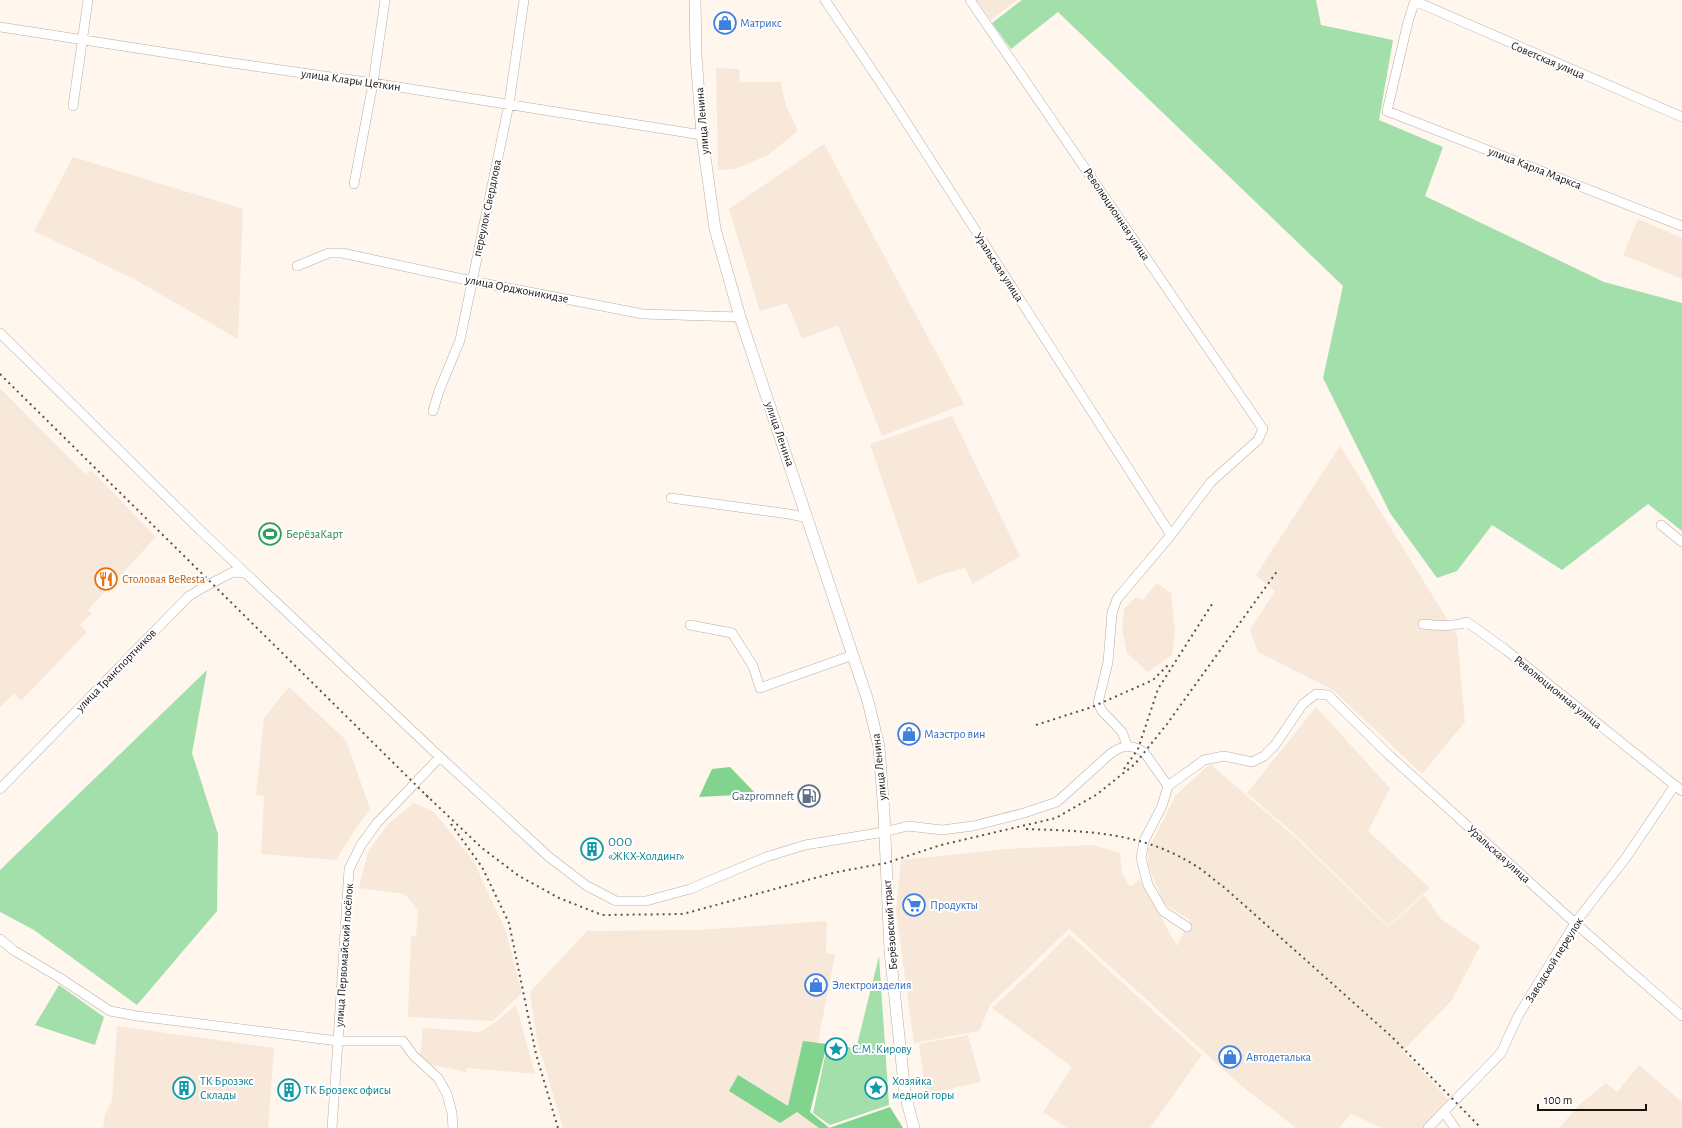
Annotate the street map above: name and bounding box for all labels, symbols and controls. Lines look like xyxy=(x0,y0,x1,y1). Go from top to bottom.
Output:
shop icon: Матрикс xyxy=(712,10,738,36)
place label: Матрикс xyxy=(740,17,782,29)
street label: Советская улица xyxy=(1509,39,1587,82)
street label: улица Клары Цеткин xyxy=(299,67,402,94)
street label: улица Ленина xyxy=(693,86,712,156)
street label: улица Карла Маркса xyxy=(1486,144,1584,192)
street label: переулок Свердлова xyxy=(471,158,504,258)
street label: Революционная улица xyxy=(1081,166,1153,263)
street label: Уральская улица xyxy=(971,230,1026,305)
street label: улица Орджоникидзе xyxy=(463,273,570,306)
street label: улица Ленина xyxy=(762,399,797,469)
sports icon: БерёзаКарт xyxy=(257,521,283,547)
place label: БерёзаКарт xyxy=(286,528,344,540)
restaurant icon: Столовая BeResta xyxy=(93,566,119,592)
place label: Столовая BeResta xyxy=(122,573,206,585)
street label: улица Транспортников xyxy=(73,626,159,715)
street label: Революционная улица xyxy=(1511,653,1604,732)
shop icon: Маэстро вин xyxy=(896,721,922,747)
place label: Маэстро вин xyxy=(924,728,986,740)
street label: улица Ленина xyxy=(869,732,890,802)
fuel station icon: Gazpromneft xyxy=(796,783,822,809)
place label: Gazpromneft xyxy=(732,790,794,802)
street label: Уральская улица xyxy=(1465,823,1533,886)
building icon: ООО «ЖКХ-Холдинг» xyxy=(579,836,605,862)
place label: ООО «ЖКХ-Холдинг» xyxy=(608,836,685,862)
street label: Берёзовский тракт xyxy=(881,879,899,971)
street label: улица Первомайский посёлок xyxy=(333,882,356,1028)
supermarket icon: Продукты xyxy=(901,892,927,918)
place label: Продукты xyxy=(930,899,978,912)
street label: Заводской переулок xyxy=(1523,915,1586,1005)
shop icon: Электроизделия xyxy=(803,972,829,998)
place label: Электроизделия xyxy=(832,979,912,991)
place icon: С.М. Кирову xyxy=(823,1036,849,1062)
place label: С.М. Кирову xyxy=(852,1043,912,1056)
shop icon: Автодеталька xyxy=(1217,1044,1243,1070)
place label: Автодеталька xyxy=(1246,1051,1311,1063)
building icon: ТК Брозэкс Склады xyxy=(171,1075,197,1101)
place label: ТК Брозэкс Склады xyxy=(200,1075,254,1101)
place icon: Хозяйка медной горы xyxy=(863,1075,889,1101)
place label: Хозяйка медной горы xyxy=(892,1075,954,1101)
building icon: ТК Брозекс офисы xyxy=(276,1077,302,1103)
place label: ТК Брозекс офисы xyxy=(304,1084,391,1096)
scale bar xyxy=(1538,1086,1646,1112)
text: 100 m xyxy=(1544,1094,1572,1106)

